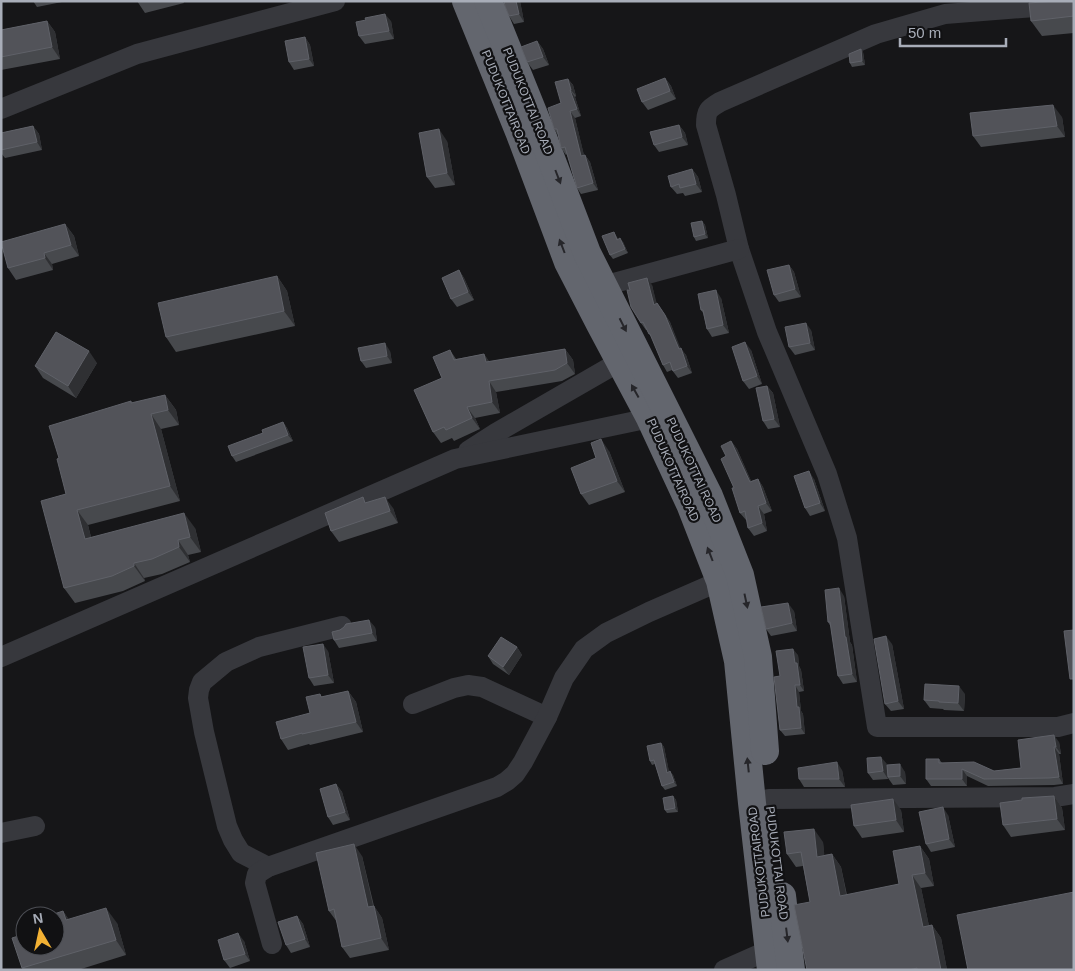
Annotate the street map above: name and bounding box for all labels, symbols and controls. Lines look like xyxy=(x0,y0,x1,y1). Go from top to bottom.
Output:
scale bar xyxy=(900,15,1006,47)
text: 50 m xyxy=(908,24,941,41)
street label: PUDUKOTTAI ROAD xyxy=(500,45,556,157)
street label: PUDUKOTTAIROAD xyxy=(479,48,533,156)
one-way arrow xyxy=(555,169,562,184)
one-way arrow xyxy=(558,238,565,253)
one-way arrow xyxy=(619,318,627,332)
one-way arrow xyxy=(631,383,639,398)
street label: PUDUKOTTAI ROAD xyxy=(663,415,725,525)
street label: PUDUKOTTAIROAD xyxy=(644,416,702,524)
one-way arrow xyxy=(706,546,714,561)
one-way arrow xyxy=(742,593,750,609)
one-way arrow xyxy=(744,756,752,772)
street label: PUDUKOTTAI ROAD xyxy=(763,805,791,921)
street label: PUDUKOTTAIROAD xyxy=(745,806,773,918)
north arrow xyxy=(15,906,65,956)
text: N xyxy=(32,909,44,927)
one-way arrow xyxy=(783,928,791,944)

